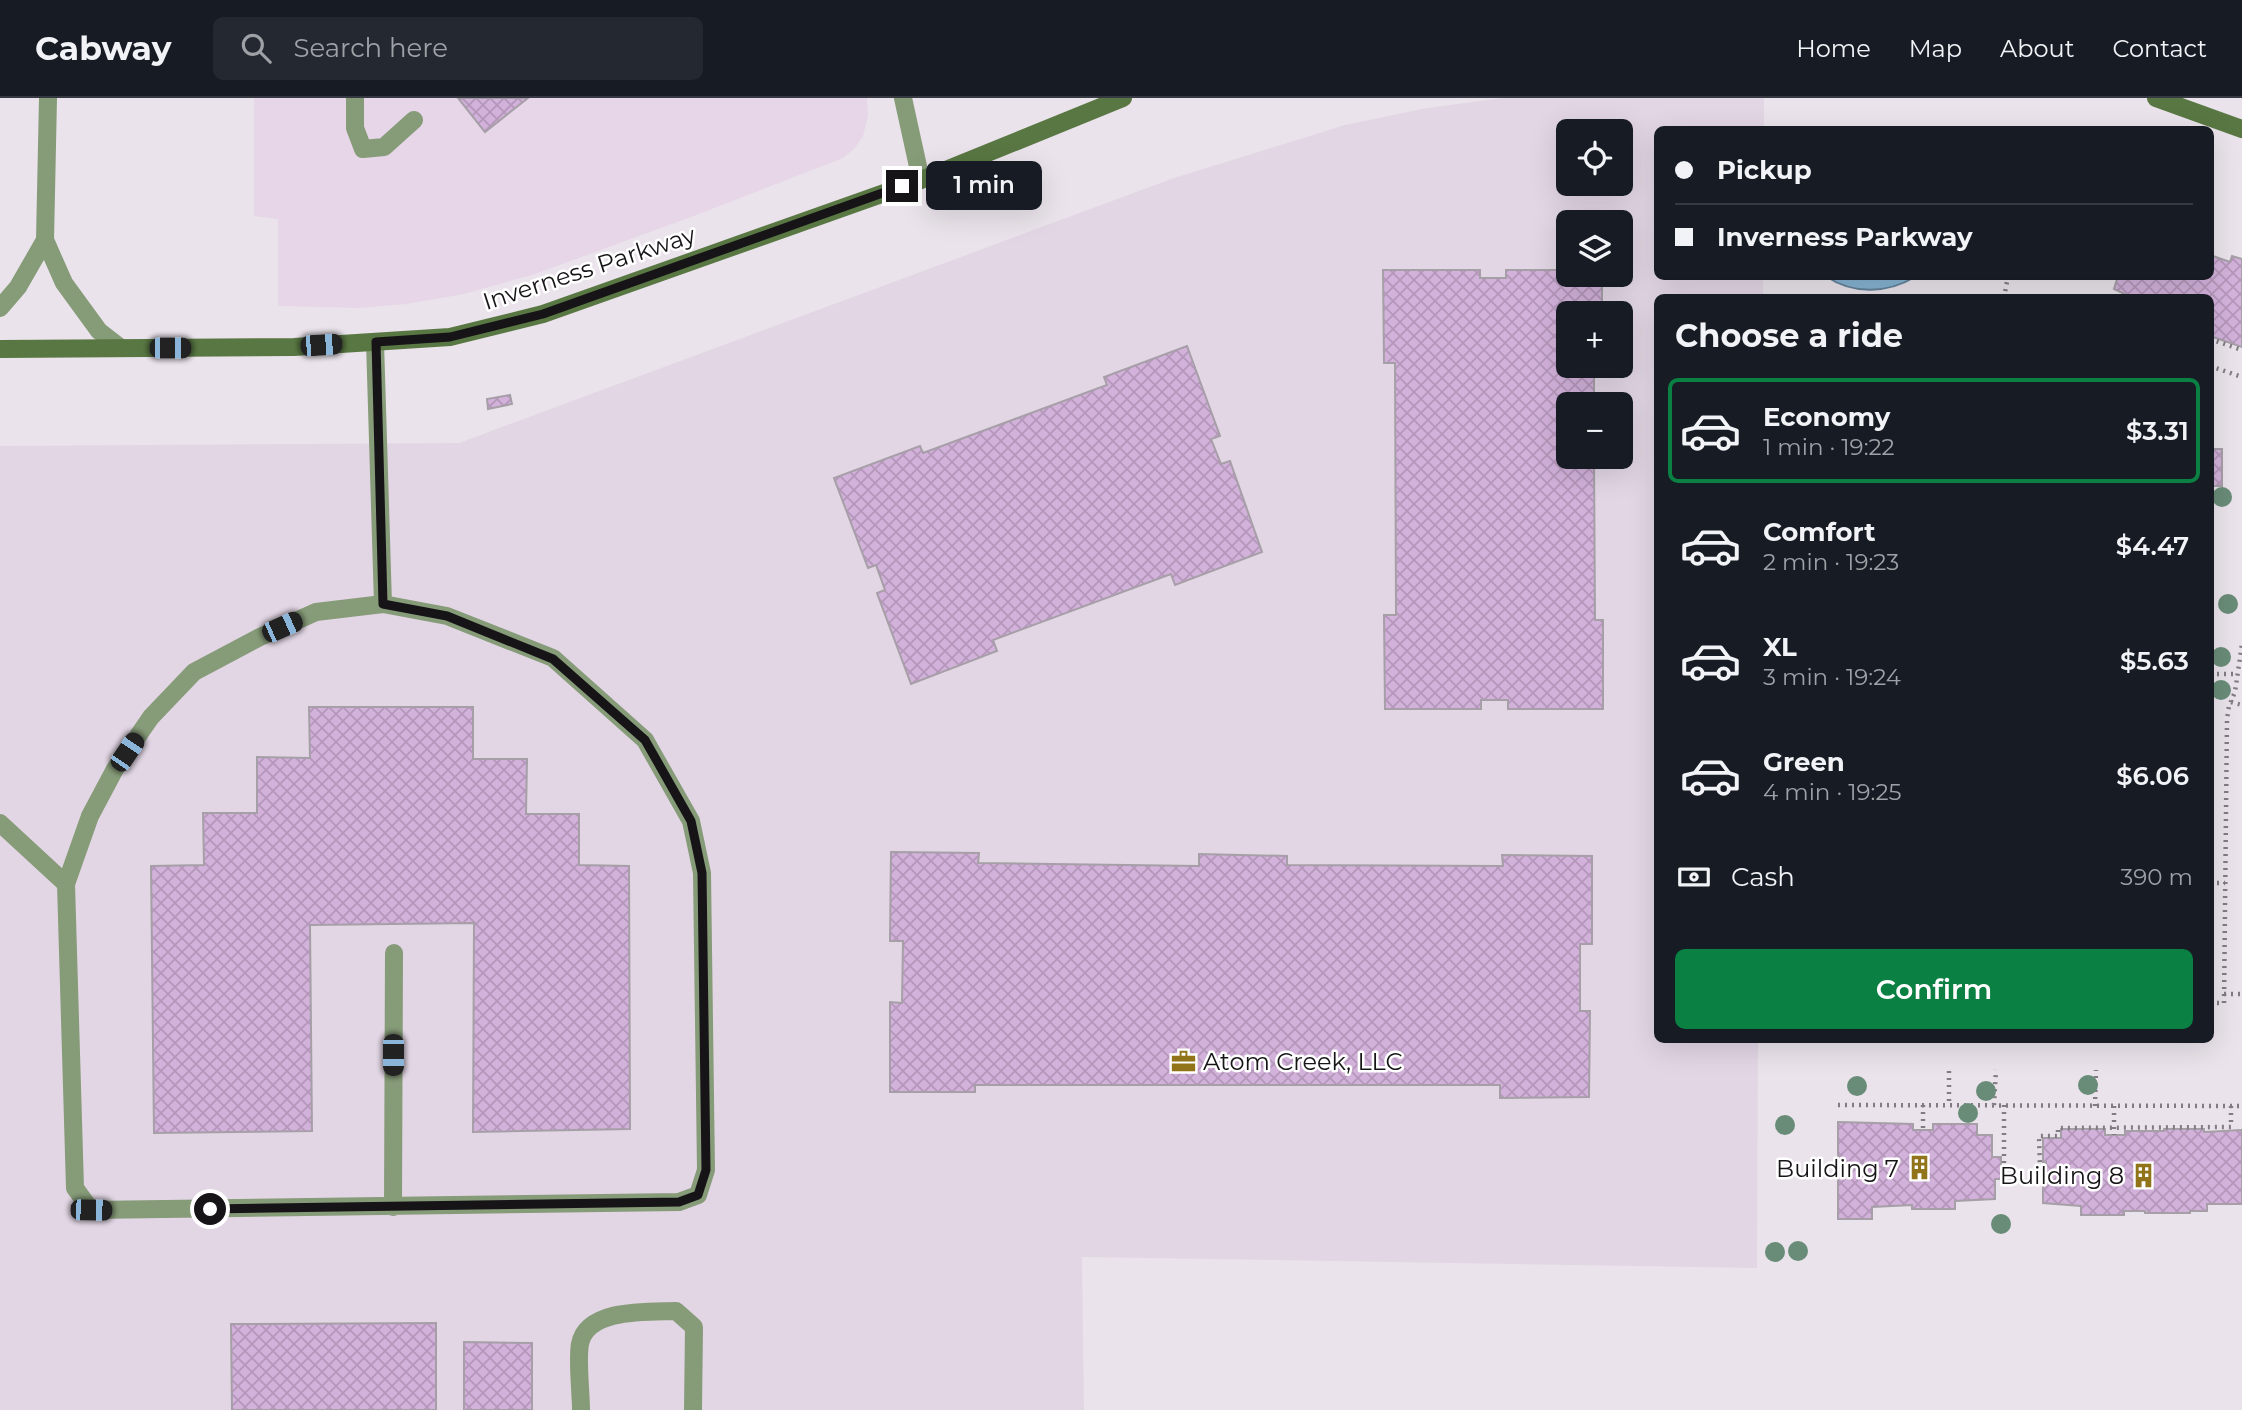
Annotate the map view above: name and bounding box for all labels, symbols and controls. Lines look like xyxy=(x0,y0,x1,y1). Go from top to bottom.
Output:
search box xyxy=(213,17,703,80)
text: Cabway xyxy=(35,28,171,68)
icon: search xyxy=(237,29,275,67)
text: Search here xyxy=(293,32,448,64)
text: Home xyxy=(1796,34,1871,63)
text: Map xyxy=(1909,34,1962,63)
text: About xyxy=(2000,34,2074,63)
text: Contact xyxy=(2112,34,2207,63)
map controls xyxy=(1556,119,1633,469)
button: locate xyxy=(1556,119,1633,196)
text: Pickup xyxy=(1717,154,1812,186)
callout: 1 min xyxy=(926,162,1042,210)
route end xyxy=(886,170,918,202)
text: 1 min xyxy=(953,171,1015,199)
button: layers xyxy=(1556,210,1633,287)
street label: Inverness Parkway xyxy=(479,220,699,316)
text: Inverness Parkway xyxy=(1717,221,1973,253)
button: + xyxy=(1556,301,1633,378)
text: Choose a ride xyxy=(1675,316,1903,355)
car xyxy=(300,333,343,357)
car xyxy=(150,338,192,359)
button: − xyxy=(1556,392,1633,469)
icon: car xyxy=(1679,399,1742,462)
text: Economy xyxy=(1763,401,1890,433)
text: $3.31 xyxy=(2126,415,2189,447)
text: 1 min · 19:22 xyxy=(1763,433,1895,461)
icon: car xyxy=(1679,514,1742,577)
text: Comfort xyxy=(1763,516,1875,548)
text: $4.47 xyxy=(2116,530,2189,562)
text: 2 min · 19:23 xyxy=(1763,548,1899,576)
car xyxy=(259,609,306,645)
icon: car xyxy=(1679,629,1742,692)
text: XL xyxy=(1763,631,1797,663)
text: $5.63 xyxy=(2120,645,2189,677)
text: 3 min · 19:24 xyxy=(1763,663,1901,691)
car xyxy=(107,729,148,775)
icon: car xyxy=(1679,744,1742,807)
text: Green xyxy=(1763,746,1845,778)
text: $6.06 xyxy=(2116,760,2189,792)
text: 4 min · 19:25 xyxy=(1763,778,1901,806)
icon: cash xyxy=(1675,858,1713,896)
text: Cash xyxy=(1731,861,1795,893)
text: 390 m xyxy=(2120,863,2193,891)
button: Confirm xyxy=(1675,949,2193,1029)
car xyxy=(383,1034,404,1076)
office icon: Atom Creek, LLC xyxy=(1169,1047,1197,1075)
place label: Atom Creek, LLC xyxy=(1203,1047,1402,1076)
place label: Building 7 xyxy=(1776,1154,1899,1183)
building icon: Building 7 xyxy=(1905,1154,1933,1182)
place label: Building 8 xyxy=(2000,1161,2124,1190)
building icon: Building 8 xyxy=(2130,1161,2158,1189)
route start xyxy=(194,1193,226,1225)
car xyxy=(70,1199,113,1221)

